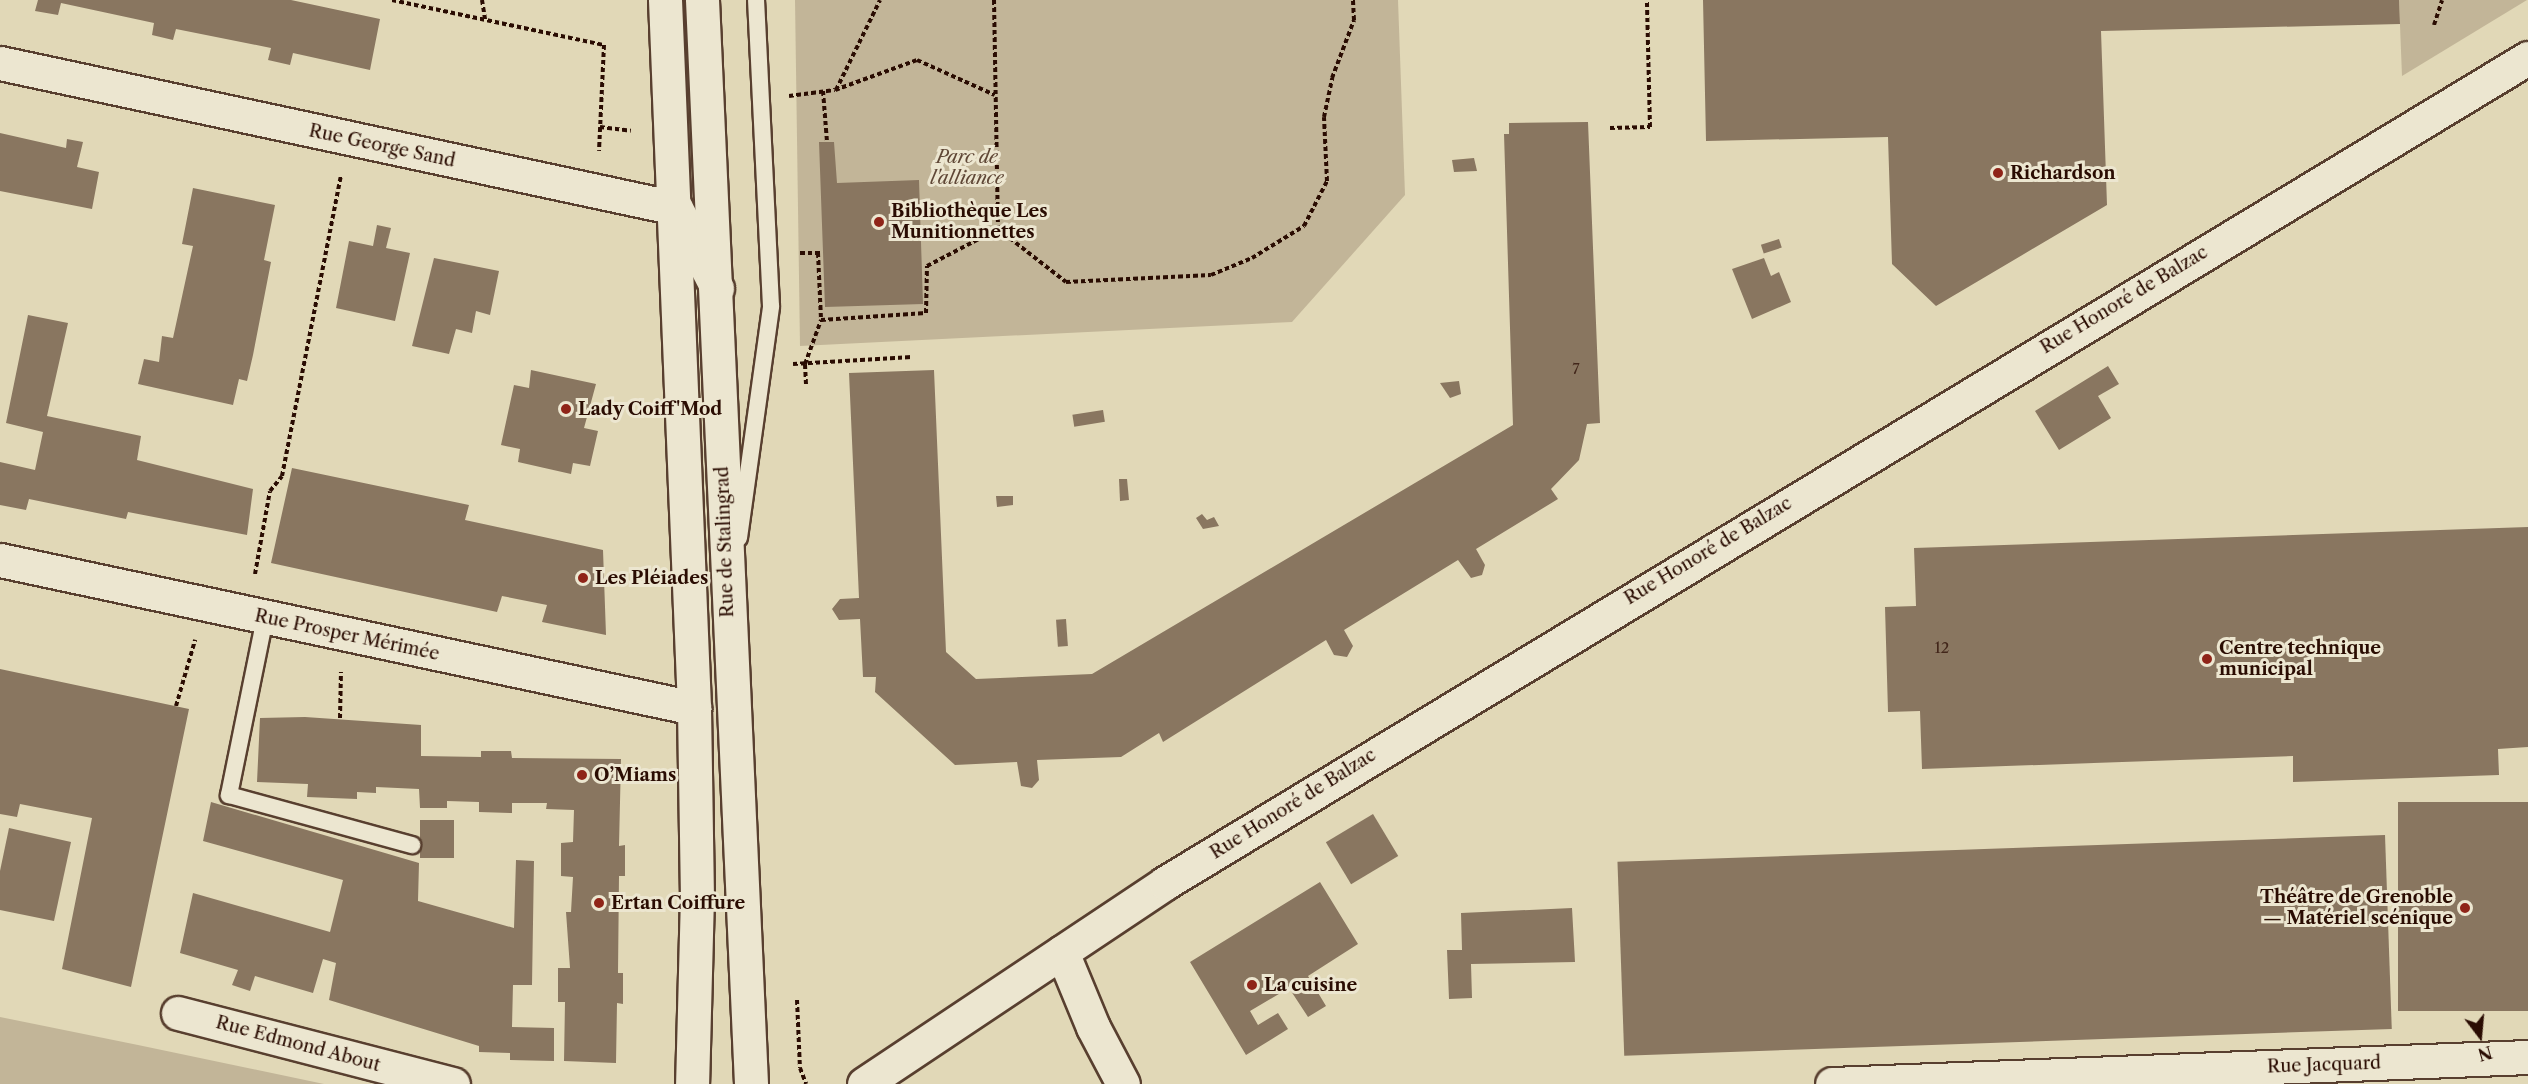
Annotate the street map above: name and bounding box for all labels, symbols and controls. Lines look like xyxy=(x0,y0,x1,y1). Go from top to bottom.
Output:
street label: Rue George Sand xyxy=(307,120,457,172)
park label: Parc de l'alliance xyxy=(930,147,1004,190)
place label: Richardson xyxy=(2010,162,2116,184)
marker: Richardson xyxy=(1991,166,2005,180)
place label: Bibliothèque Les Munitionnettes xyxy=(891,201,1048,244)
marker: Bibliothèque Les Munitionnettes xyxy=(872,215,886,229)
street label: Rue Honoré de Balzac xyxy=(2037,242,2211,358)
house number: 7 xyxy=(1572,360,1580,378)
place label: Lady Coiff'Mod xyxy=(578,398,723,420)
marker: Lady Coiff'Mod xyxy=(559,402,573,416)
street label: Rue de Stalingrad xyxy=(712,466,738,618)
street label: Rue Honoré de Balzac xyxy=(1621,493,1795,609)
place label: Les Pléiades xyxy=(595,567,708,589)
marker: Les Pléiades xyxy=(576,571,590,585)
street label: Rue Prosper Mérimée xyxy=(253,605,441,665)
place label: Centre technique municipal xyxy=(2219,638,2381,680)
house number: 12 xyxy=(1935,639,1949,657)
marker: Centre technique municipal xyxy=(2200,652,2214,666)
street label: Rue Honoré de Balzac xyxy=(1206,744,1380,864)
place label: O’Miams xyxy=(594,764,676,786)
marker: O’Miams xyxy=(575,768,589,782)
place label: Théâtre de Grenoble — Matériel scénique xyxy=(2260,887,2453,930)
place label: Ertan Coiffure xyxy=(611,892,745,914)
marker: Ertan Coiffure xyxy=(592,896,606,910)
marker: Théâtre de Grenoble — Matériel scénique xyxy=(2458,901,2472,915)
place label: La cuisine xyxy=(1264,974,1358,996)
marker: La cuisine xyxy=(1245,978,1259,992)
north arrow xyxy=(2450,1006,2510,1066)
street label: Rue Edmond About xyxy=(213,1012,383,1076)
text: N xyxy=(2476,1042,2494,1065)
street label: Rue Jacquard xyxy=(2267,1052,2381,1078)

